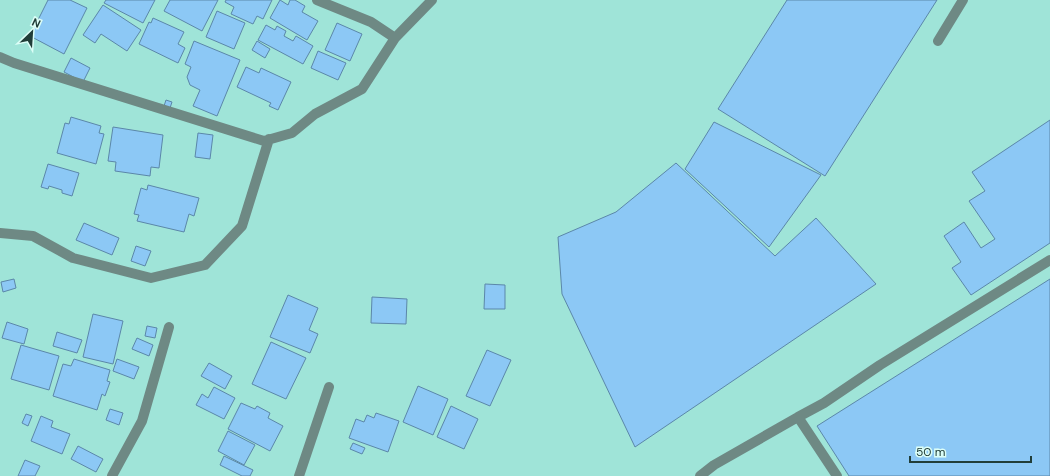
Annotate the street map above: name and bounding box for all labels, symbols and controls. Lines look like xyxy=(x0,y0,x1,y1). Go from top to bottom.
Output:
north arrow xyxy=(12,12,52,52)
text: N xyxy=(30,15,43,31)
scale bar xyxy=(910,438,1031,464)
text: 50 m xyxy=(916,444,945,460)

